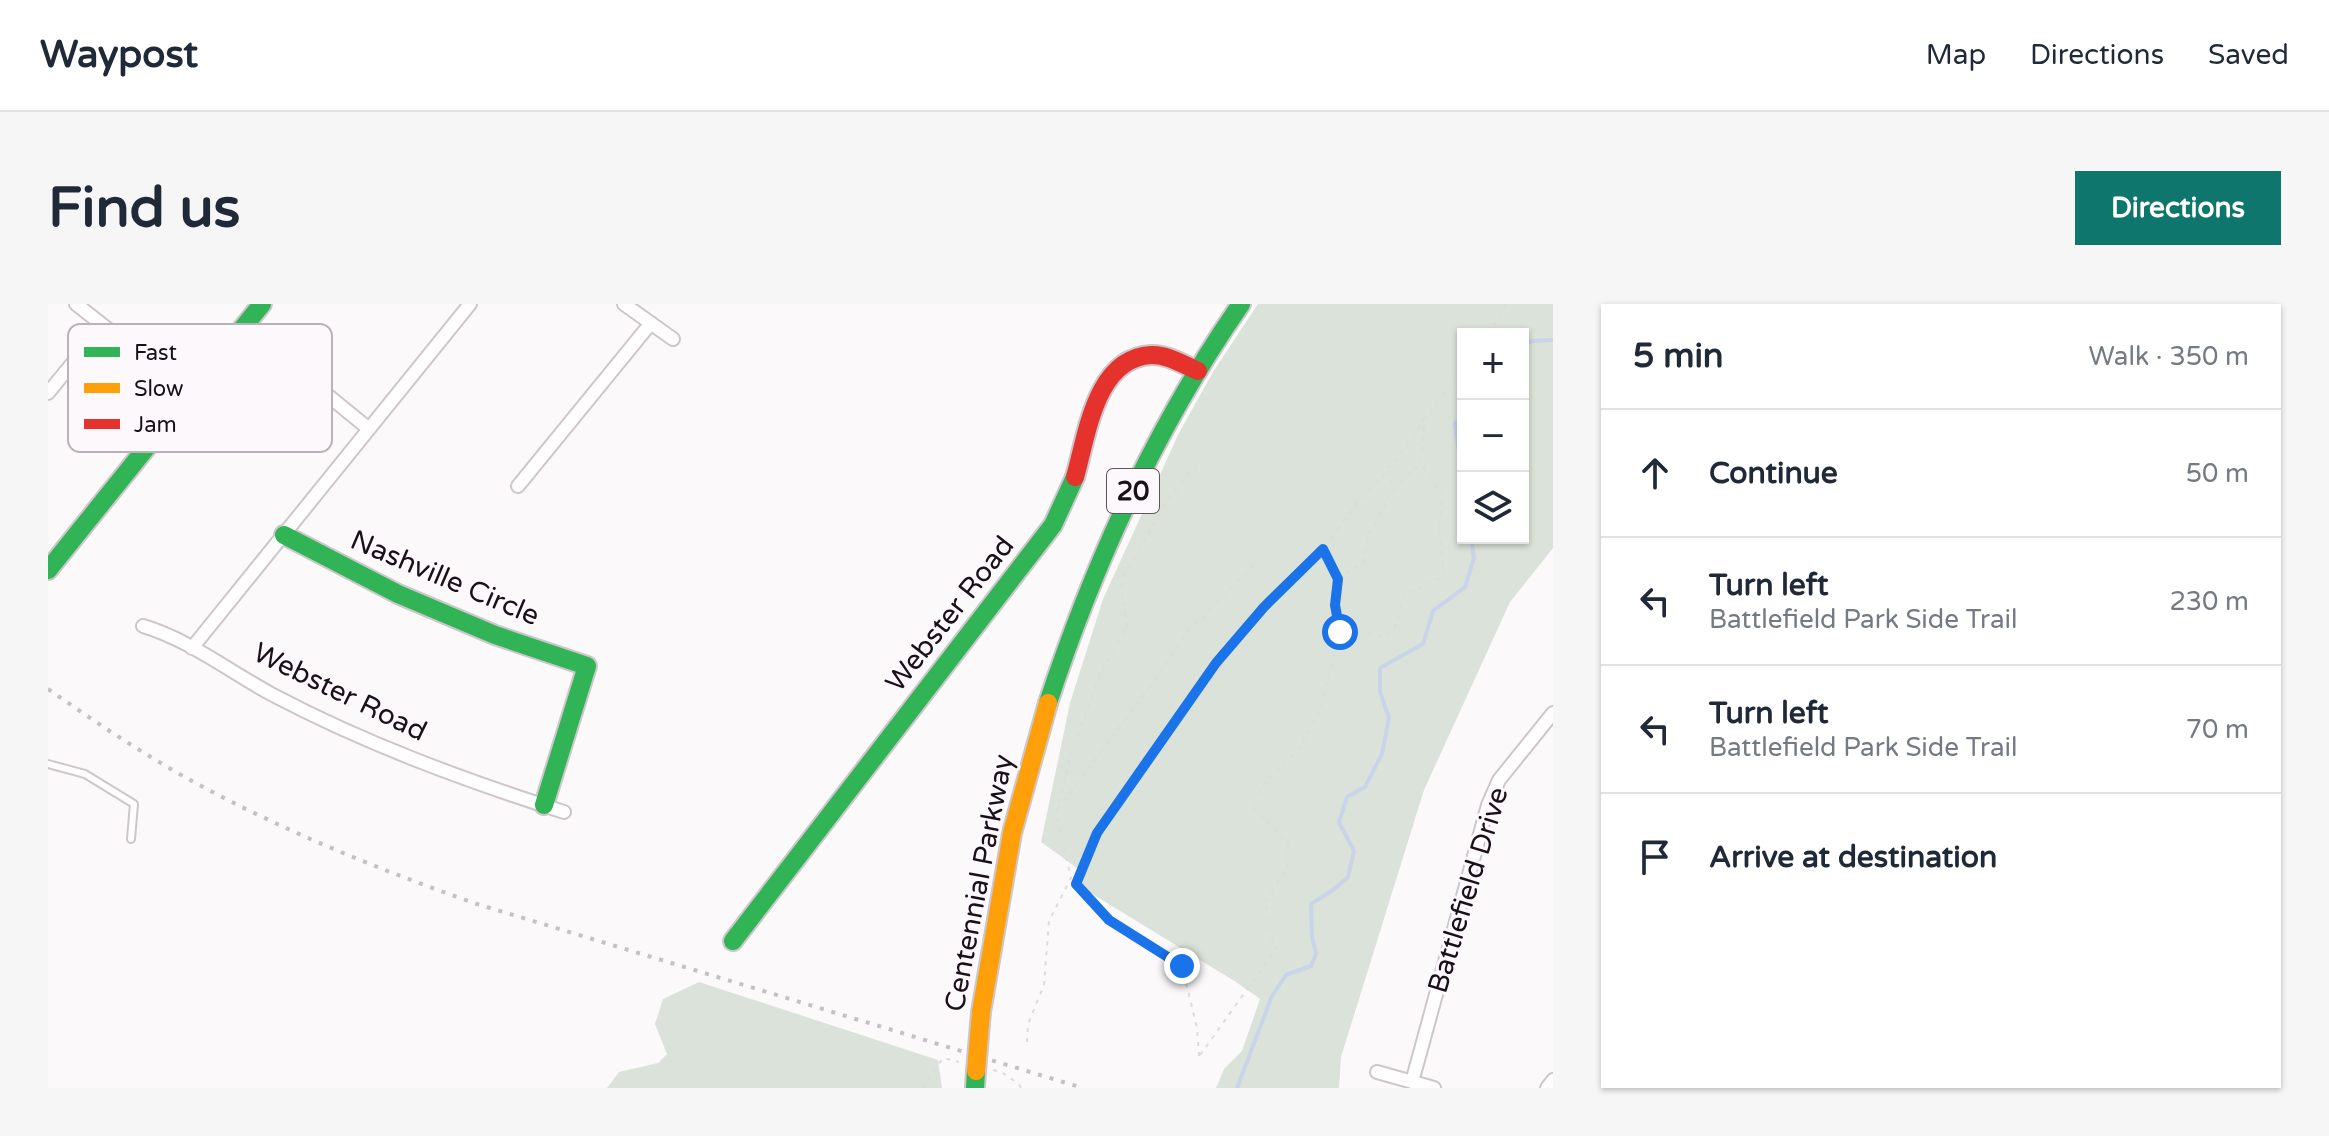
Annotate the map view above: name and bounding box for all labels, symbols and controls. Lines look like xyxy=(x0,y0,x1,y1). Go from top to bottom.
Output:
text: Waypost xyxy=(40,32,198,78)
text: Map xyxy=(1926,38,1986,72)
text: Directions xyxy=(2030,38,2164,72)
text: Saved xyxy=(2208,38,2289,72)
button: Directions xyxy=(2075,171,2281,245)
text: Find us xyxy=(48,175,240,242)
legend xyxy=(68,324,332,452)
map controls xyxy=(1457,328,1529,544)
button: + xyxy=(1457,328,1529,400)
text: 5 min xyxy=(1633,336,1724,377)
text: Fast xyxy=(134,340,177,366)
text: Walk · 350 m xyxy=(2089,341,2249,372)
text: Slow xyxy=(134,376,184,402)
button: − xyxy=(1457,400,1529,472)
text: Jam xyxy=(134,412,177,438)
icon: ahead xyxy=(1633,451,1677,495)
text: Continue xyxy=(1709,455,1838,492)
text: 50 m xyxy=(2186,458,2249,489)
road number: 20 xyxy=(1107,469,1159,513)
button: layers xyxy=(1457,472,1529,544)
street label: Nashville Circle xyxy=(345,523,545,633)
street label: Webster Road xyxy=(879,529,1021,699)
text: Turn left xyxy=(1709,567,1828,604)
icon: left xyxy=(1633,579,1677,623)
text: 230 m xyxy=(2169,586,2249,617)
text: Battlefield Park Side Trail xyxy=(1709,604,2018,635)
route start xyxy=(1322,614,1358,650)
street label: Webster Road xyxy=(248,635,432,749)
text: Turn left xyxy=(1709,695,1828,732)
icon: left xyxy=(1633,707,1677,751)
text: 70 m xyxy=(2186,714,2249,745)
text: Battlefield Park Side Trail xyxy=(1709,732,2018,763)
street label: Centennial Parkway xyxy=(937,751,1021,1015)
street label: Battlefield Drive xyxy=(1421,783,1515,997)
icon: arrive xyxy=(1633,835,1677,879)
text: Arrive at destination xyxy=(1709,839,1997,876)
route end xyxy=(1164,948,1200,984)

